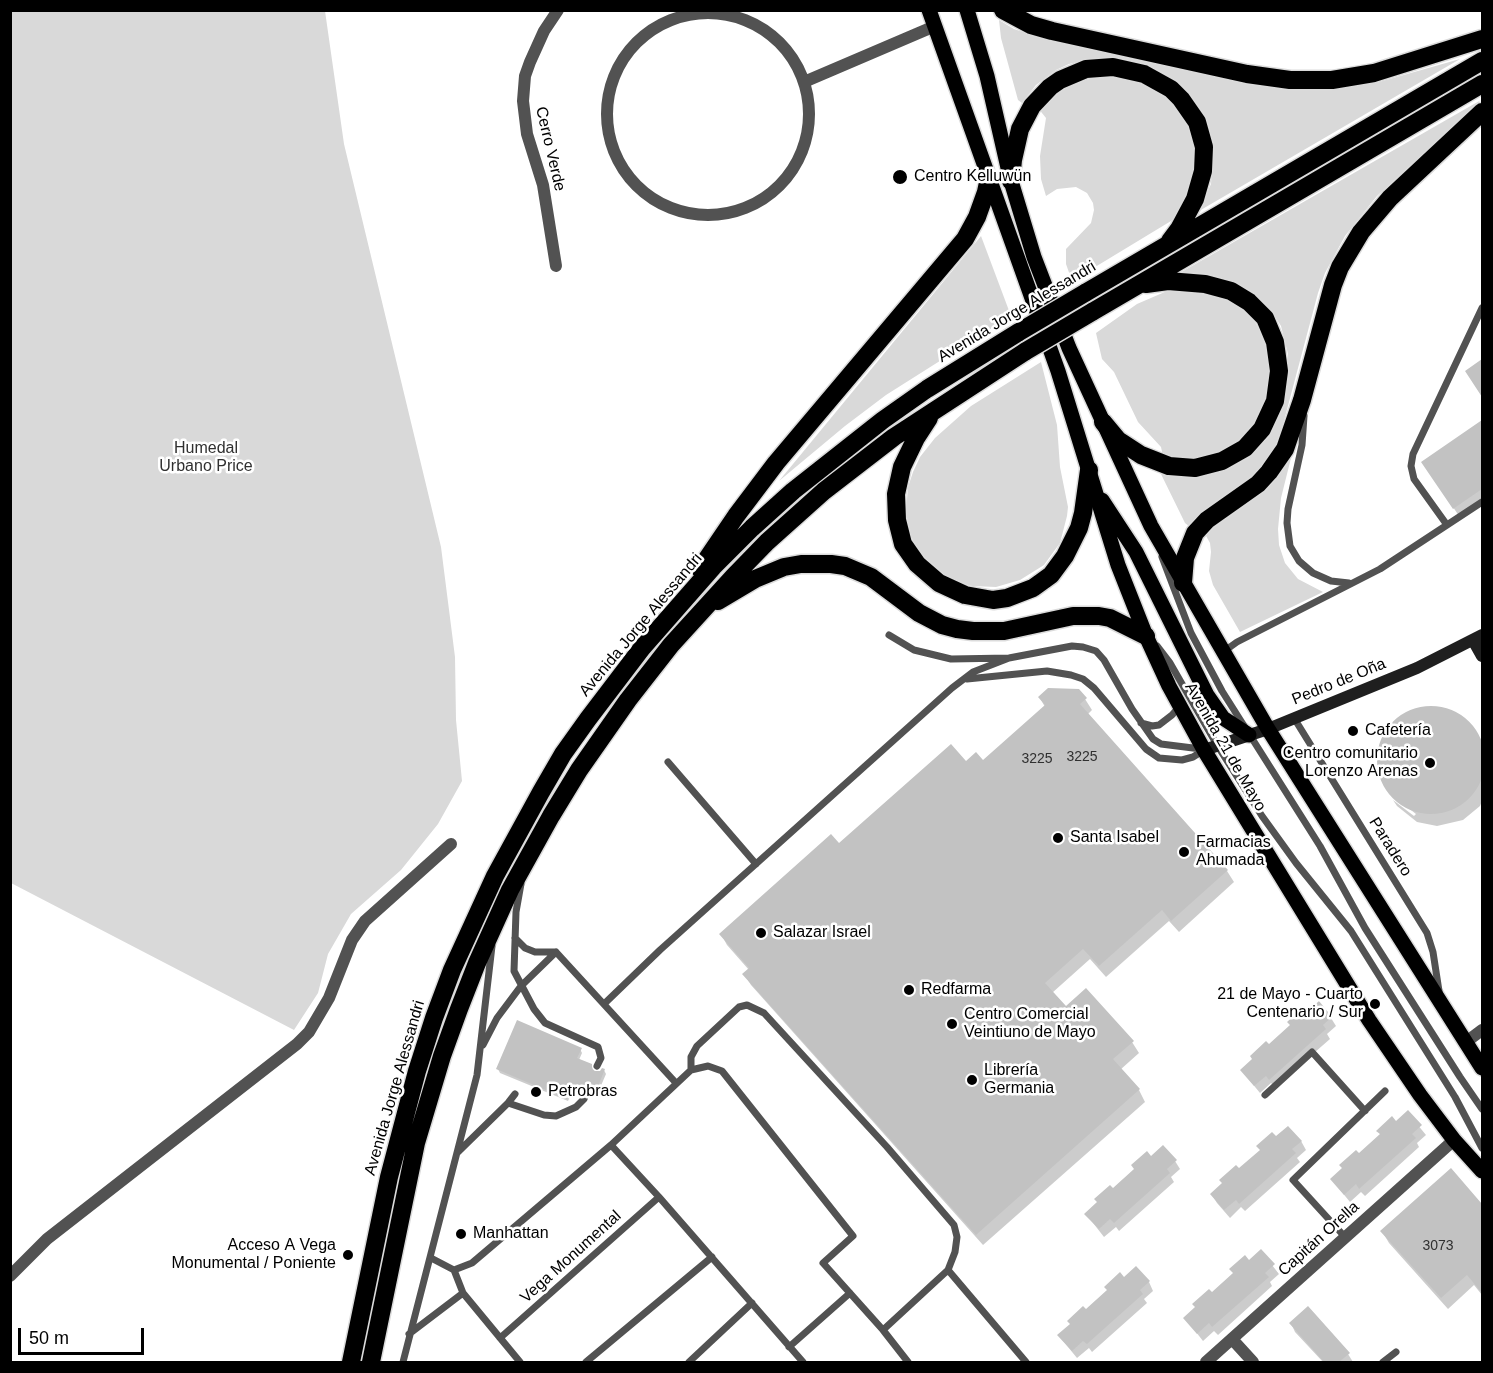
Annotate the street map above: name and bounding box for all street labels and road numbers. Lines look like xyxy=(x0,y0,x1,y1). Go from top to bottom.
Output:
street label: Cerro Verde xyxy=(531,105,569,193)
street label: Avenida Jorge Alessandri xyxy=(934,257,1100,367)
street label: Avenida Jorge Alessandri xyxy=(575,549,707,701)
street label: Pedro de Oña xyxy=(1289,654,1389,710)
street label: Avenida 21 de Mayo xyxy=(1180,679,1270,815)
street label: Paradero xyxy=(1364,814,1416,880)
street label: Avenida Jorge Alessandri xyxy=(361,998,429,1178)
street label: Capitán Orella xyxy=(1275,1198,1363,1280)
street label: Vega Monumental xyxy=(517,1207,625,1307)

